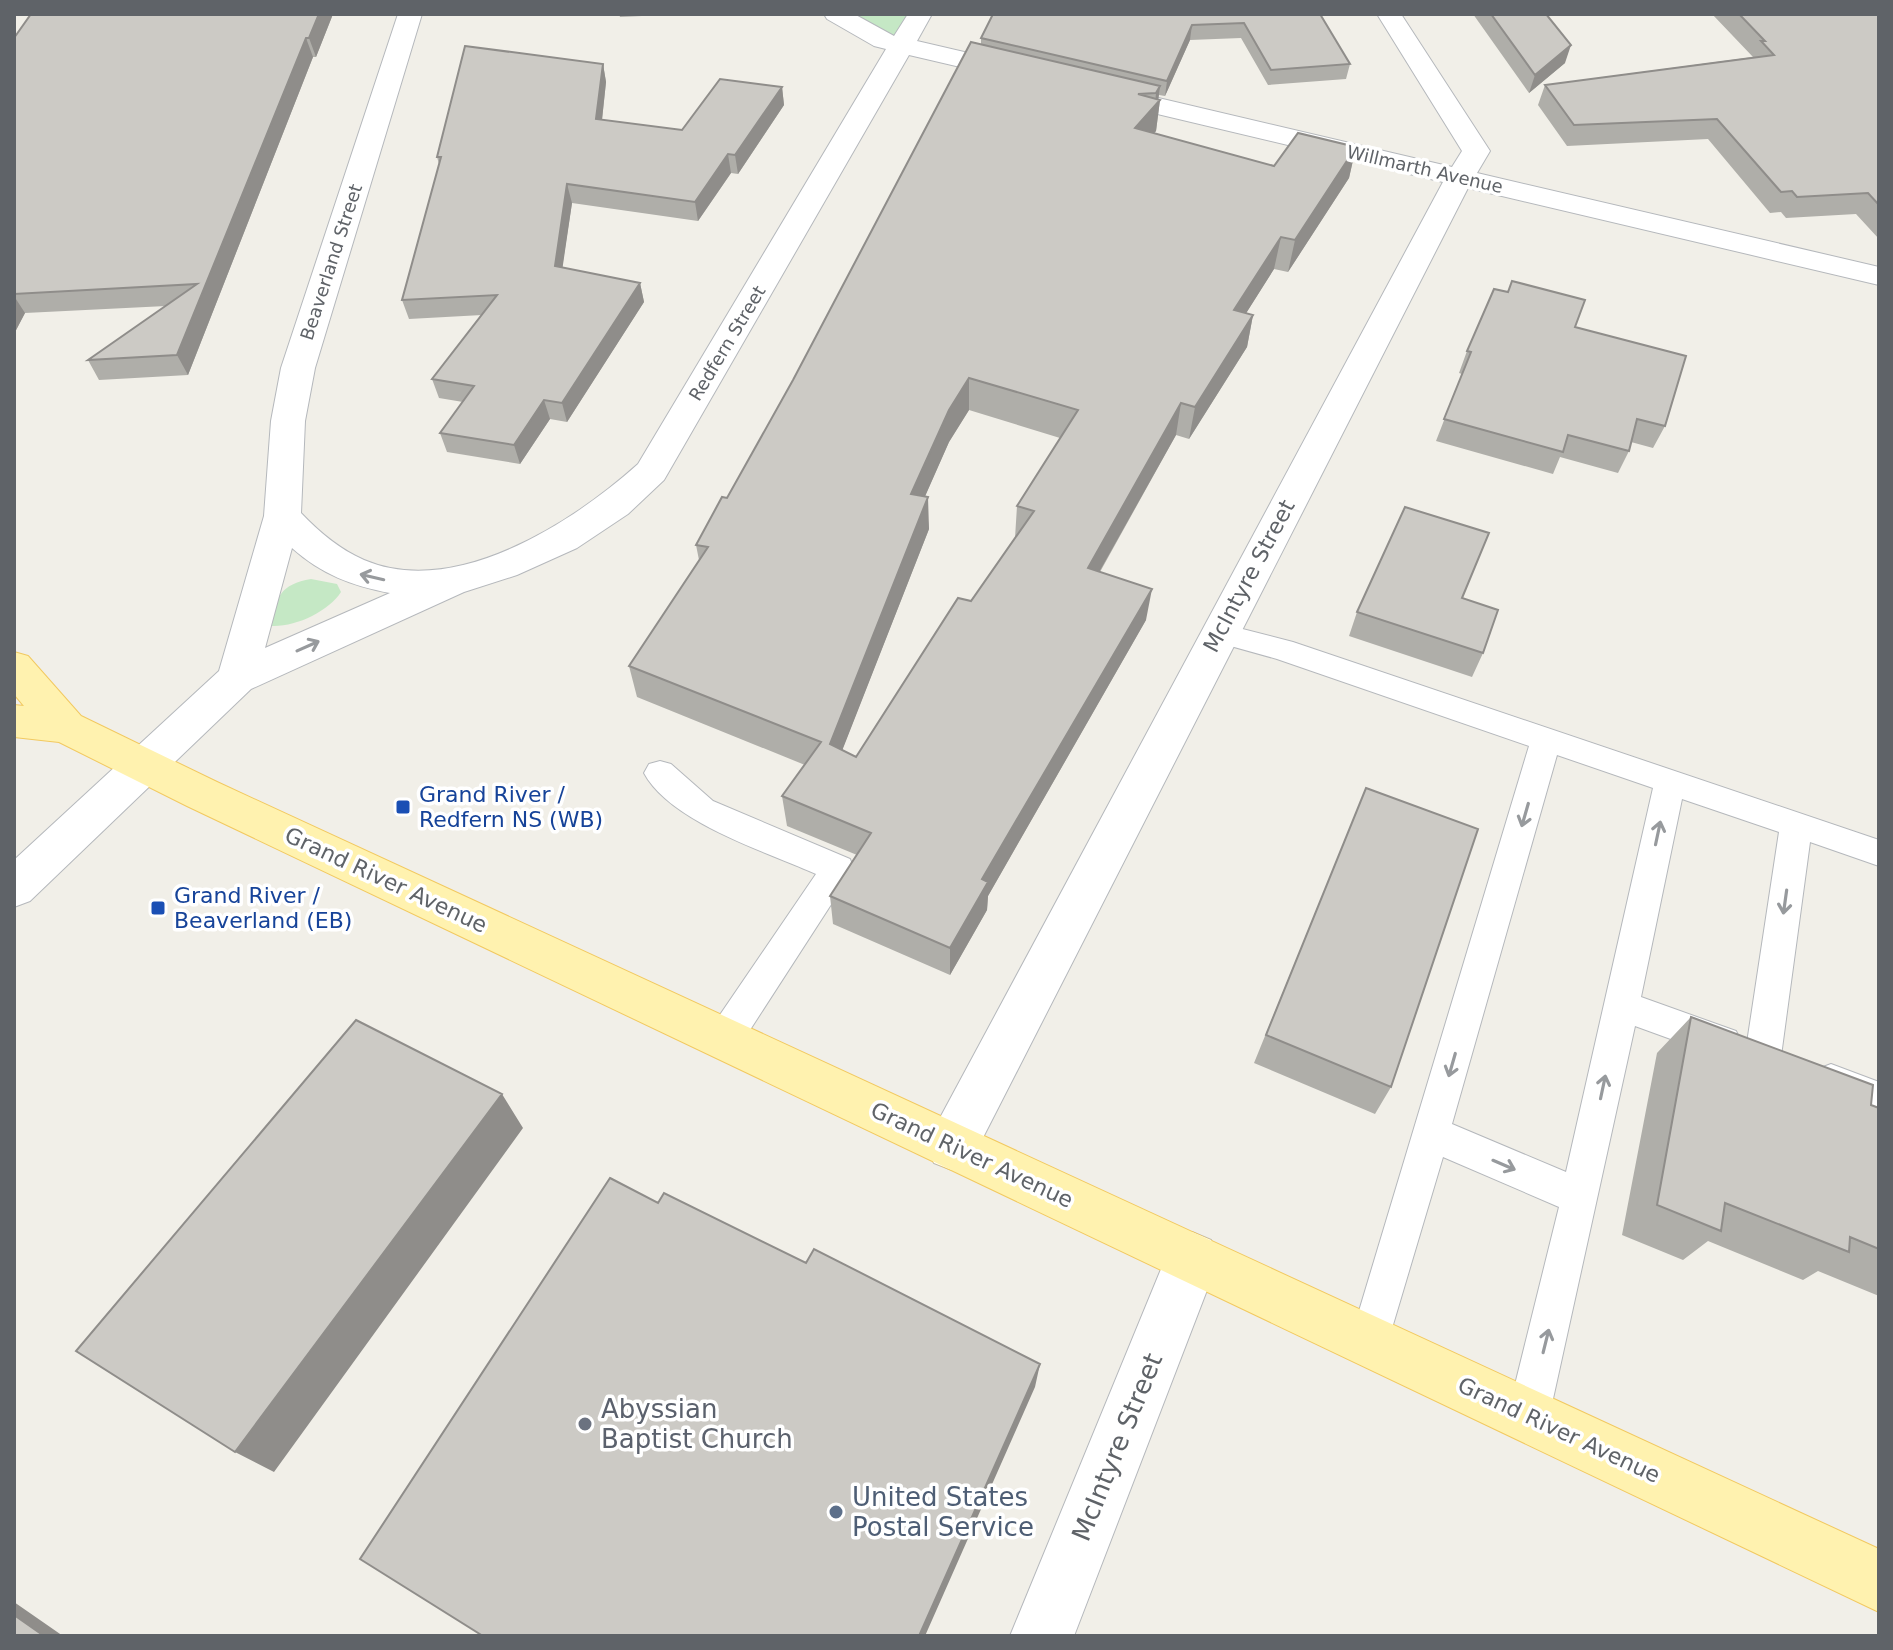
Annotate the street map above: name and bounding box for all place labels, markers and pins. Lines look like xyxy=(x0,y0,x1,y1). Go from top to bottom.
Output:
place label: Grand River / Redfern NS (WB) xyxy=(419,782,603,832)
marker: Grand River / Redfern NS (WB) xyxy=(394,798,412,816)
place label: Grand River / Beaverland (EB) xyxy=(174,883,352,933)
marker: Grand River / Beaverland (EB) xyxy=(149,899,167,917)
place label: Abyssian Baptist Church xyxy=(601,1394,793,1454)
marker: Abyssian Baptist Church xyxy=(576,1415,594,1433)
place label: United States Postal Service xyxy=(852,1482,1034,1542)
marker: United States Postal Service xyxy=(827,1503,845,1521)

